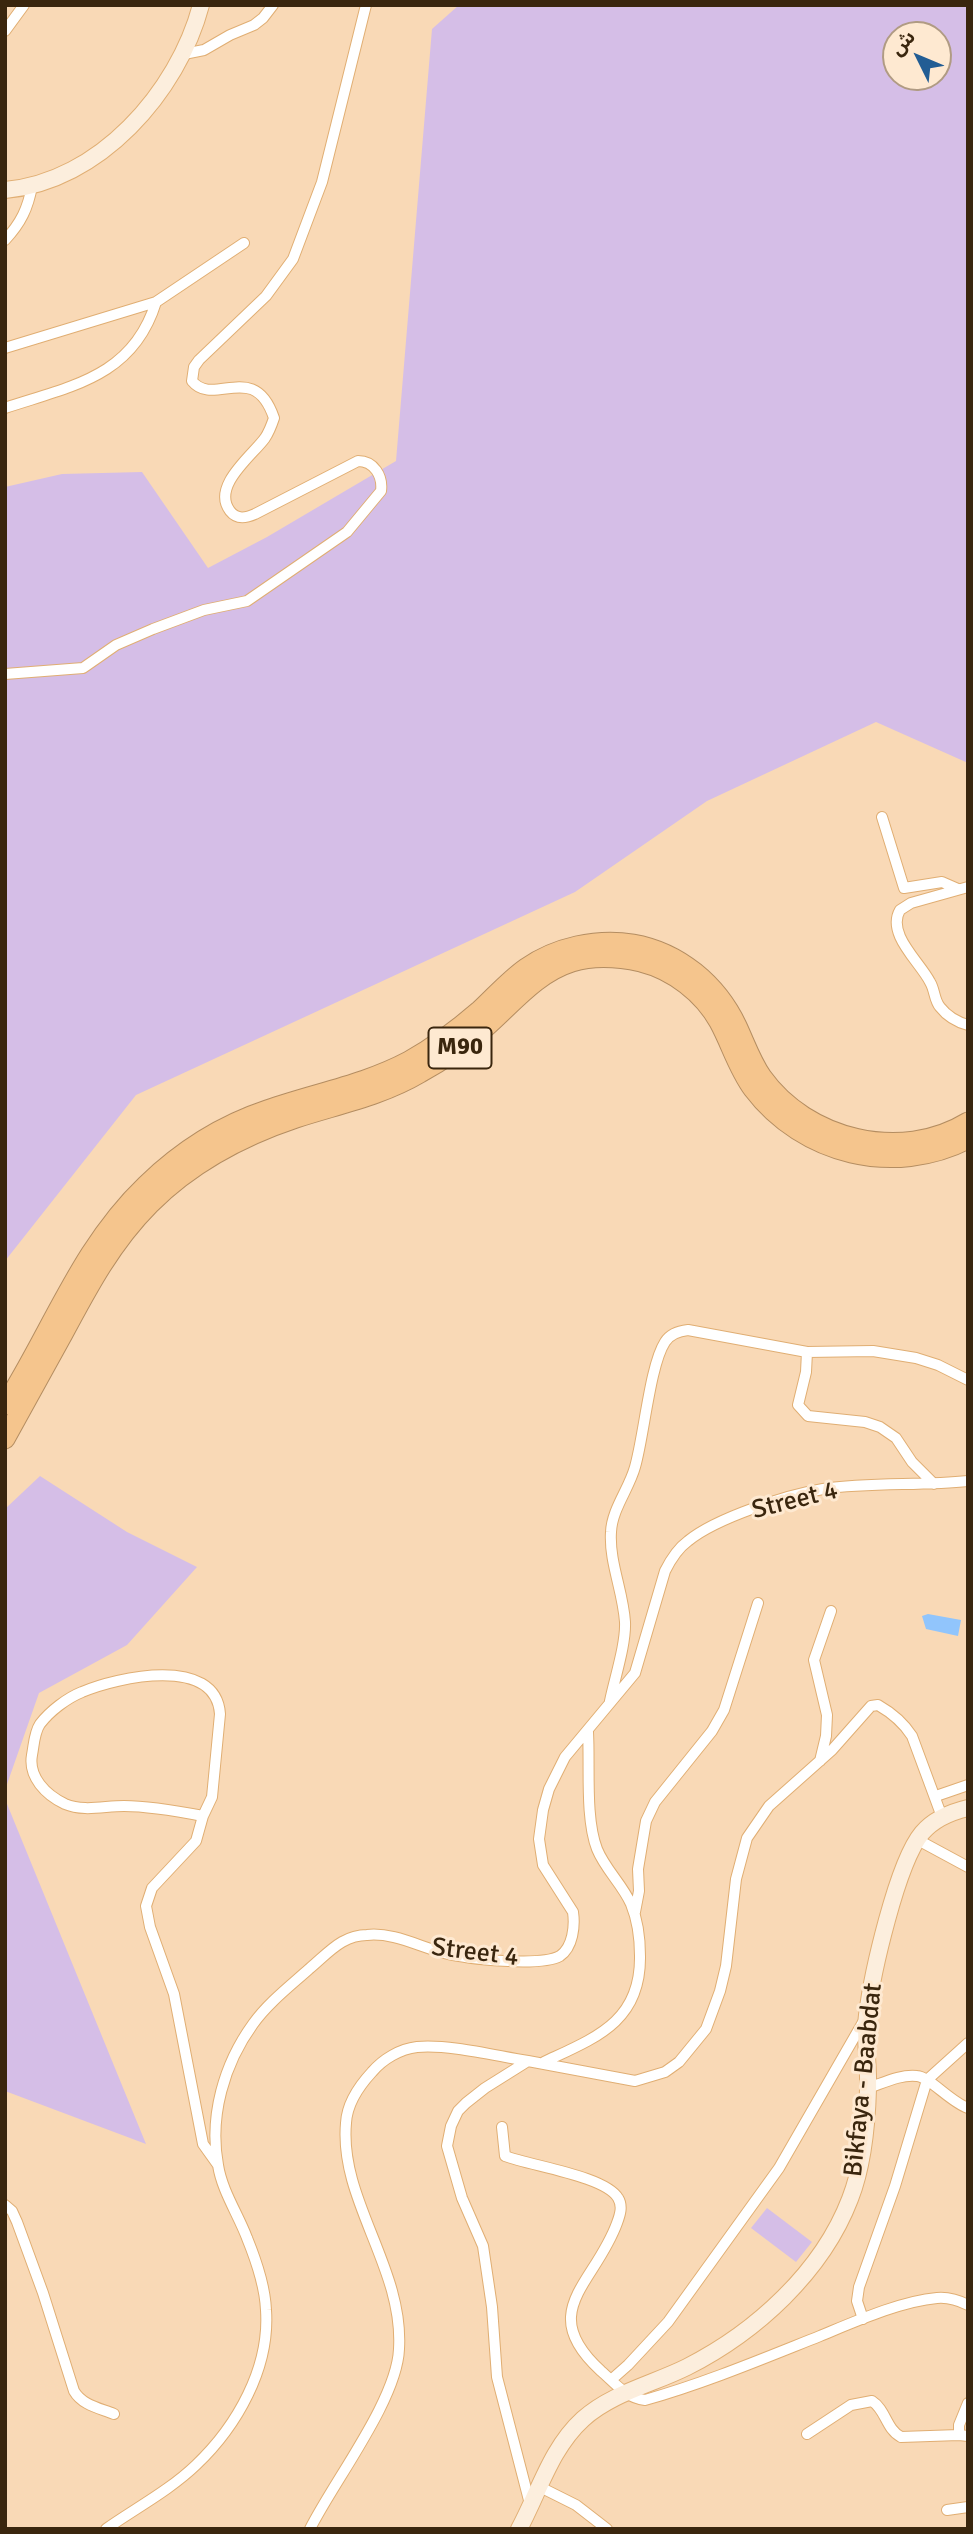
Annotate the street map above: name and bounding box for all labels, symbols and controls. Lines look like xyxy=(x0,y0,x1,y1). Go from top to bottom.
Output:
north arrow xyxy=(882,21,952,91)
text: ش xyxy=(885,25,921,61)
road number: M90 xyxy=(428,1028,491,1068)
street label: Street 4 xyxy=(749,1475,841,1527)
street label: Street 4 xyxy=(430,1932,520,1974)
street label: Bikfaya - Baabdat xyxy=(838,1982,890,2178)

